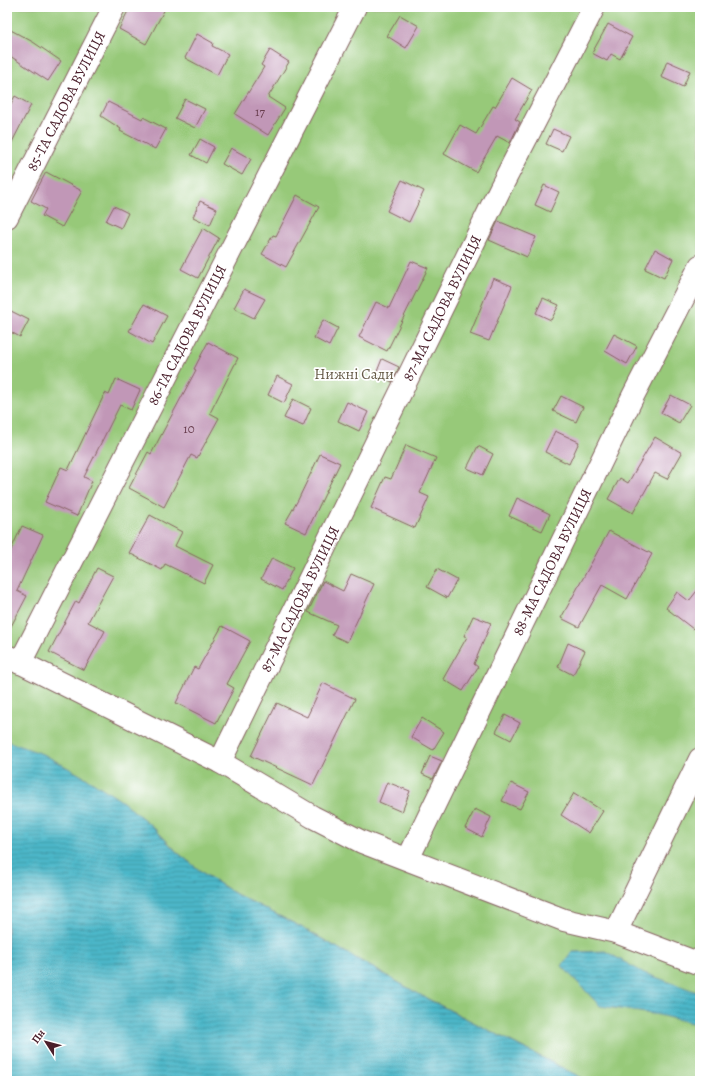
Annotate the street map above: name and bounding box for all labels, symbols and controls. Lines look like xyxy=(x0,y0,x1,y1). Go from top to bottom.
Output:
street label: 85-ТА САДОВА ВУЛИЦЯ xyxy=(22,27,110,175)
house number: 17 xyxy=(255,103,265,120)
street label: 87-МА САДОВА ВУЛИЦЯ xyxy=(398,232,486,384)
street label: 86-ТА САДОВА ВУЛИЦЯ xyxy=(143,261,231,409)
park label: Нижні Сади xyxy=(314,364,394,384)
house number: 10 xyxy=(183,420,195,437)
street label: 88-МА САДОВА ВУЛИЦЯ xyxy=(508,485,596,639)
street label: 87-МА САДОВА ВУЛИЦЯ xyxy=(256,523,344,675)
north arrow xyxy=(26,1022,66,1062)
text: Пн xyxy=(28,1026,49,1047)

